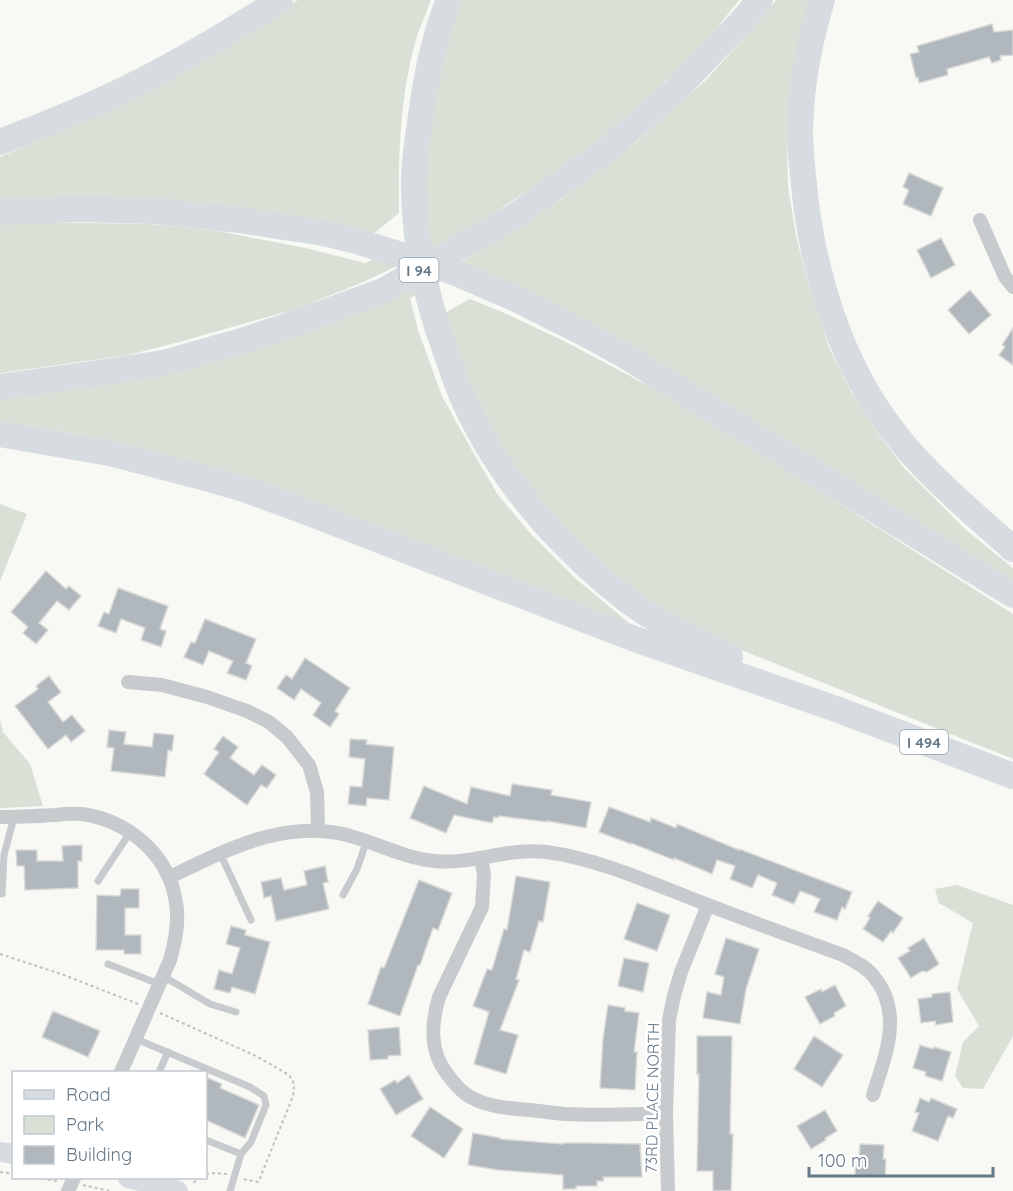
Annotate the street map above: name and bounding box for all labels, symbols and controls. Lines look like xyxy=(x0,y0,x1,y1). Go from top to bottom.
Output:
road number: I 94 xyxy=(400,258,438,282)
road number: I 494 xyxy=(900,730,948,754)
street label: 73RD PLACE NORTH xyxy=(641,1022,663,1174)
legend xyxy=(12,1071,207,1179)
text: Road xyxy=(66,1083,111,1106)
text: Park xyxy=(66,1113,104,1136)
scale bar xyxy=(809,1140,994,1178)
text: Building xyxy=(66,1143,132,1166)
text: 100 m xyxy=(818,1149,867,1172)

